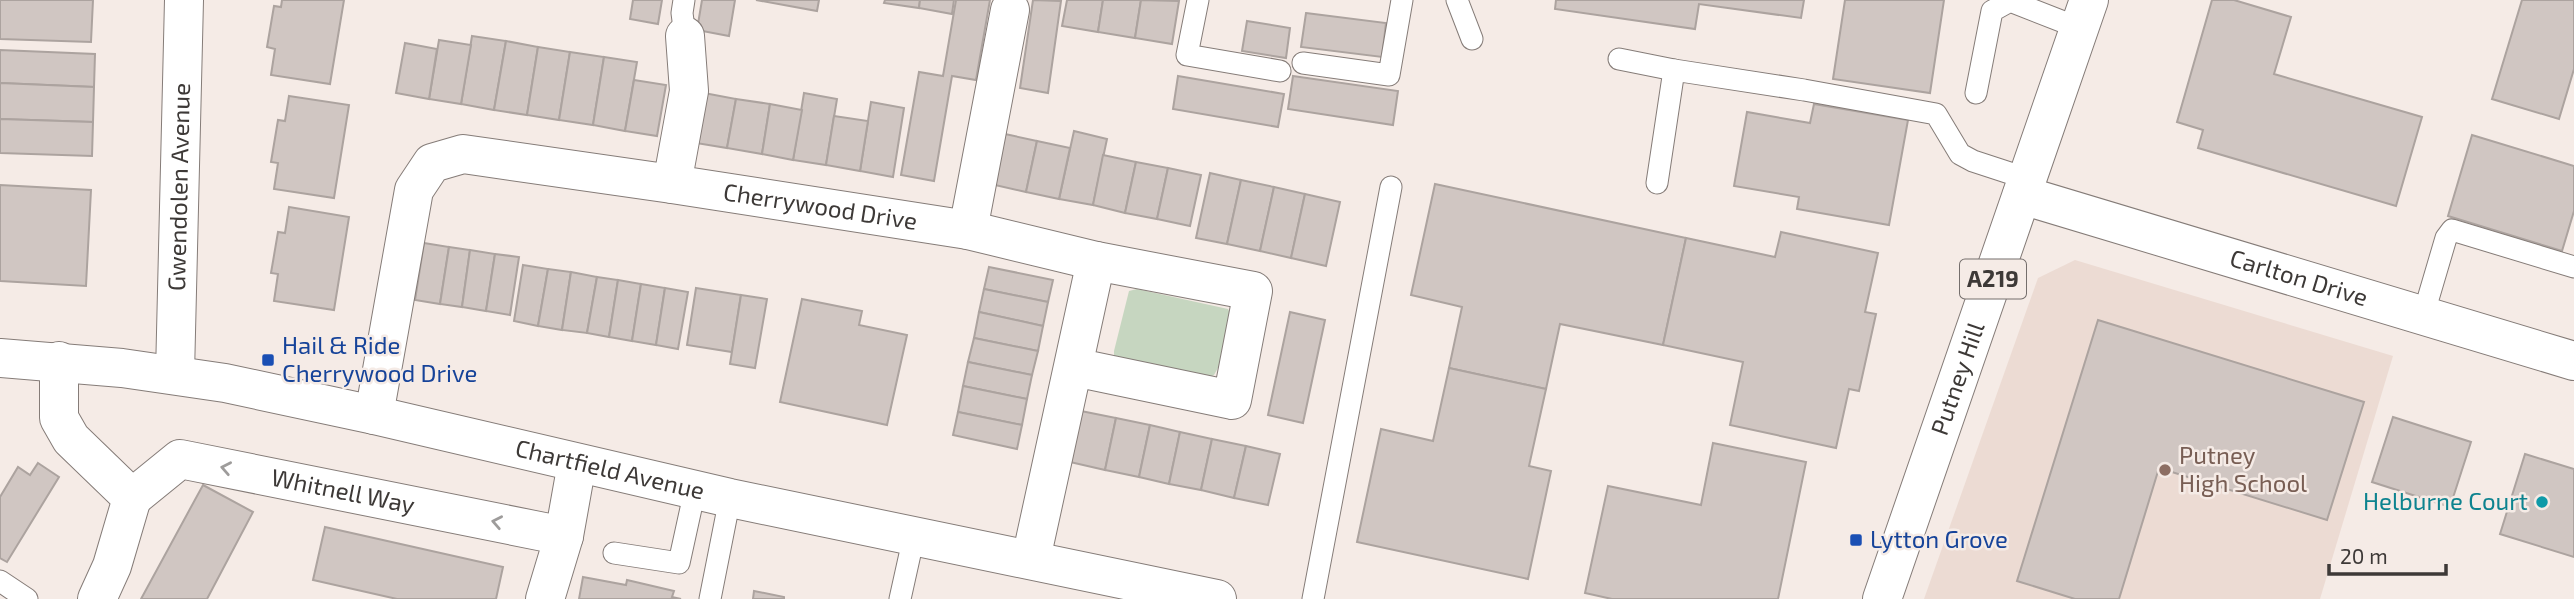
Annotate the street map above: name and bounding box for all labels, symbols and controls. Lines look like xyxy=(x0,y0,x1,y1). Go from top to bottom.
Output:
street label: Gwendolen Avenue xyxy=(161,83,195,291)
street label: Cherrywood Drive xyxy=(722,176,919,235)
street label: Carlton Drive xyxy=(2227,242,2372,311)
road number: A219 xyxy=(1960,260,2026,298)
street label: Putney Hill xyxy=(1924,318,1990,439)
place label: Hail & Ride Cherrywood Drive xyxy=(282,330,478,387)
marker: Hail & Ride Cherrywood Drive xyxy=(260,352,276,368)
street label: Chartfield Avenue xyxy=(513,432,707,505)
place label: Putney High School xyxy=(2179,440,2307,497)
one-way arrow xyxy=(220,462,232,477)
street label: Whitnell Way xyxy=(269,462,418,519)
marker: Putney High School xyxy=(2157,462,2173,478)
place label: Helburne Court xyxy=(2363,486,2528,515)
marker: Helburne Court xyxy=(2534,494,2550,510)
one-way arrow xyxy=(491,516,503,531)
place label: Lytton Grove xyxy=(1870,524,2008,553)
marker: Lytton Grove xyxy=(1848,532,1864,548)
scale bar xyxy=(2329,532,2446,576)
text: 20 m xyxy=(2340,543,2388,568)

